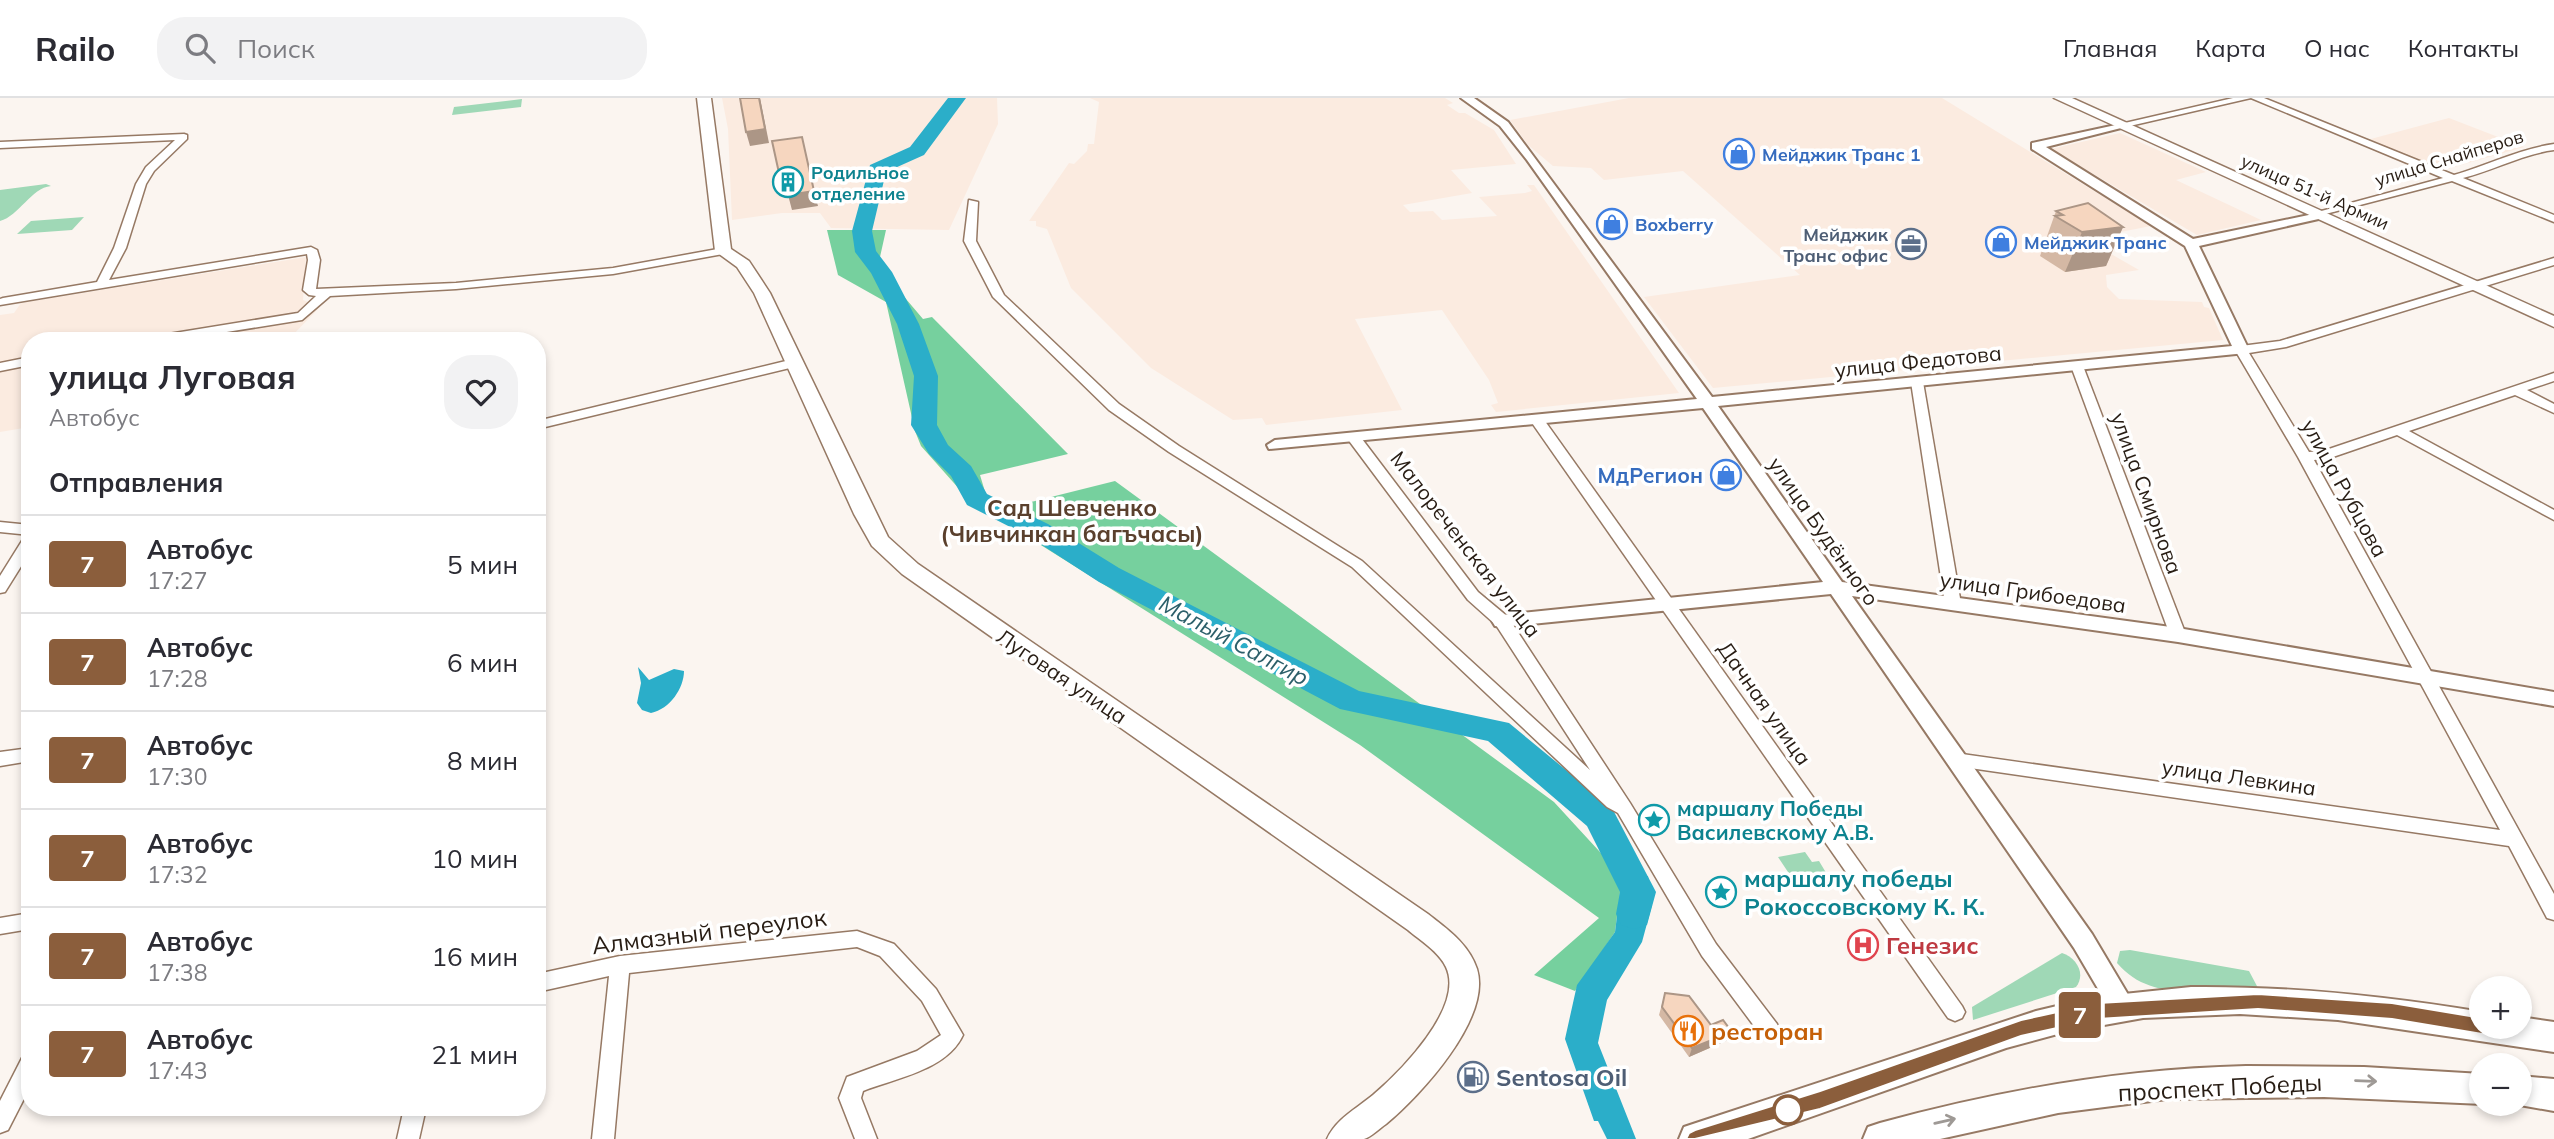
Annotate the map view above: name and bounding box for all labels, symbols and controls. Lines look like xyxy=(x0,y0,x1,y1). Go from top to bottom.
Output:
search box xyxy=(157,17,647,80)
text: Railo xyxy=(35,28,115,69)
icon: search xyxy=(181,29,219,67)
text: Поиск xyxy=(237,32,315,65)
text: Главная xyxy=(2063,33,2157,63)
text: Карта xyxy=(2195,33,2266,63)
text: О нас xyxy=(2304,33,2370,63)
text: Контакты xyxy=(2408,33,2519,63)
street label: улица Снайперов xyxy=(2372,124,2526,192)
shop icon: Мейджик Транс 1 xyxy=(1722,137,1756,171)
place label: Мейджик Транс 1 xyxy=(1762,143,1921,166)
street label: улица 51-й Армии xyxy=(2237,149,2393,235)
place label: Родильное отделение xyxy=(811,161,909,205)
building icon: Родильное отделение xyxy=(771,165,805,199)
shop icon: Boxberry xyxy=(1595,207,1629,241)
place label: Boxberry xyxy=(1635,213,1713,236)
place label: Мейджик Транс офис xyxy=(1783,223,1889,267)
shop icon: Мейджик Транс xyxy=(1984,225,2018,259)
office icon: Мейджик Транс офис xyxy=(1894,227,1928,261)
place label: Мейджик Транс xyxy=(2024,231,2167,254)
street label: улица Федотова xyxy=(1833,339,2003,383)
button: heart xyxy=(444,355,518,429)
text: улица Луговая xyxy=(49,356,296,397)
text: Автобус xyxy=(49,403,140,432)
street label: улица Смирнова xyxy=(2106,409,2188,577)
street label: улица Рубцова xyxy=(2296,415,2394,561)
street label: Малореченская улица xyxy=(1385,446,1547,642)
street label: улица Будённого xyxy=(1763,452,1885,610)
shop icon: МдРегион xyxy=(1709,458,1743,492)
place label: МдРегион xyxy=(1598,462,1703,488)
text: Отправления xyxy=(49,466,223,499)
district label: Сад Шевченко (Чивчинкан багъчасы) xyxy=(941,493,1203,548)
text: Автобус xyxy=(147,533,253,566)
text: 5 мин xyxy=(447,548,518,581)
text: 7 xyxy=(80,549,95,579)
text: 17:27 xyxy=(147,566,207,595)
street label: улица Грибоедова xyxy=(1938,566,2128,618)
water label: Малый Салгир xyxy=(1154,588,1314,692)
street label: Луговая улица xyxy=(992,623,1132,729)
text: Автобус xyxy=(147,631,253,664)
street label: Дачная улица xyxy=(1713,636,1817,770)
text: 6 мин xyxy=(447,646,518,679)
text: 7 xyxy=(80,647,95,677)
text: 17:28 xyxy=(147,664,207,693)
text: Автобус xyxy=(147,729,253,762)
text: 8 мин xyxy=(447,744,518,777)
text: 7 xyxy=(80,745,95,775)
street label: улица Левкина xyxy=(2160,753,2318,801)
text: 17:30 xyxy=(147,762,207,791)
place label: маршалу Победы Василевскому А.В. xyxy=(1677,795,1874,845)
place icon: маршалу Победы Василевскому А.В. xyxy=(1637,803,1671,837)
text: Автобус xyxy=(147,827,253,860)
text: 10 мин xyxy=(431,842,518,875)
text: 7 xyxy=(80,843,95,873)
text: 17:32 xyxy=(147,860,207,889)
place label: маршалу победы Рокоссовскому К. К. xyxy=(1744,863,1985,921)
place icon: маршалу победы Рокоссовскому К. К. xyxy=(1704,875,1738,909)
street label: Алмазный переулок xyxy=(590,902,828,960)
text: Автобус xyxy=(147,925,253,958)
hospital icon: Генезис xyxy=(1846,928,1880,962)
place label: Генезис xyxy=(1886,930,1979,960)
text: 16 мин xyxy=(431,940,518,973)
text: 7 xyxy=(80,941,95,971)
text: 17:38 xyxy=(147,958,207,987)
map controls xyxy=(2469,976,2532,1116)
button: + xyxy=(2469,976,2532,1039)
line badge: 7 xyxy=(2057,992,2103,1038)
text: 7 xyxy=(2073,1000,2087,1030)
restaurant icon: ресторан xyxy=(1671,1014,1705,1048)
place label: ресторан xyxy=(1711,1016,1823,1046)
text: Автобус xyxy=(147,1023,253,1056)
text: 21 мин xyxy=(431,1038,518,1071)
text: 7 xyxy=(80,1039,95,1069)
button: − xyxy=(2469,1053,2532,1116)
text: 17:43 xyxy=(147,1056,207,1085)
fuel station icon: Sentosa Oil xyxy=(1456,1060,1490,1094)
place label: Sentosa Oil xyxy=(1496,1062,1627,1092)
street label: проспект Победы xyxy=(2117,1067,2323,1107)
one-way arrow xyxy=(2354,1074,2377,1087)
unlabelled marker xyxy=(1773,1095,1803,1125)
one-way arrow xyxy=(1934,1114,1956,1127)

